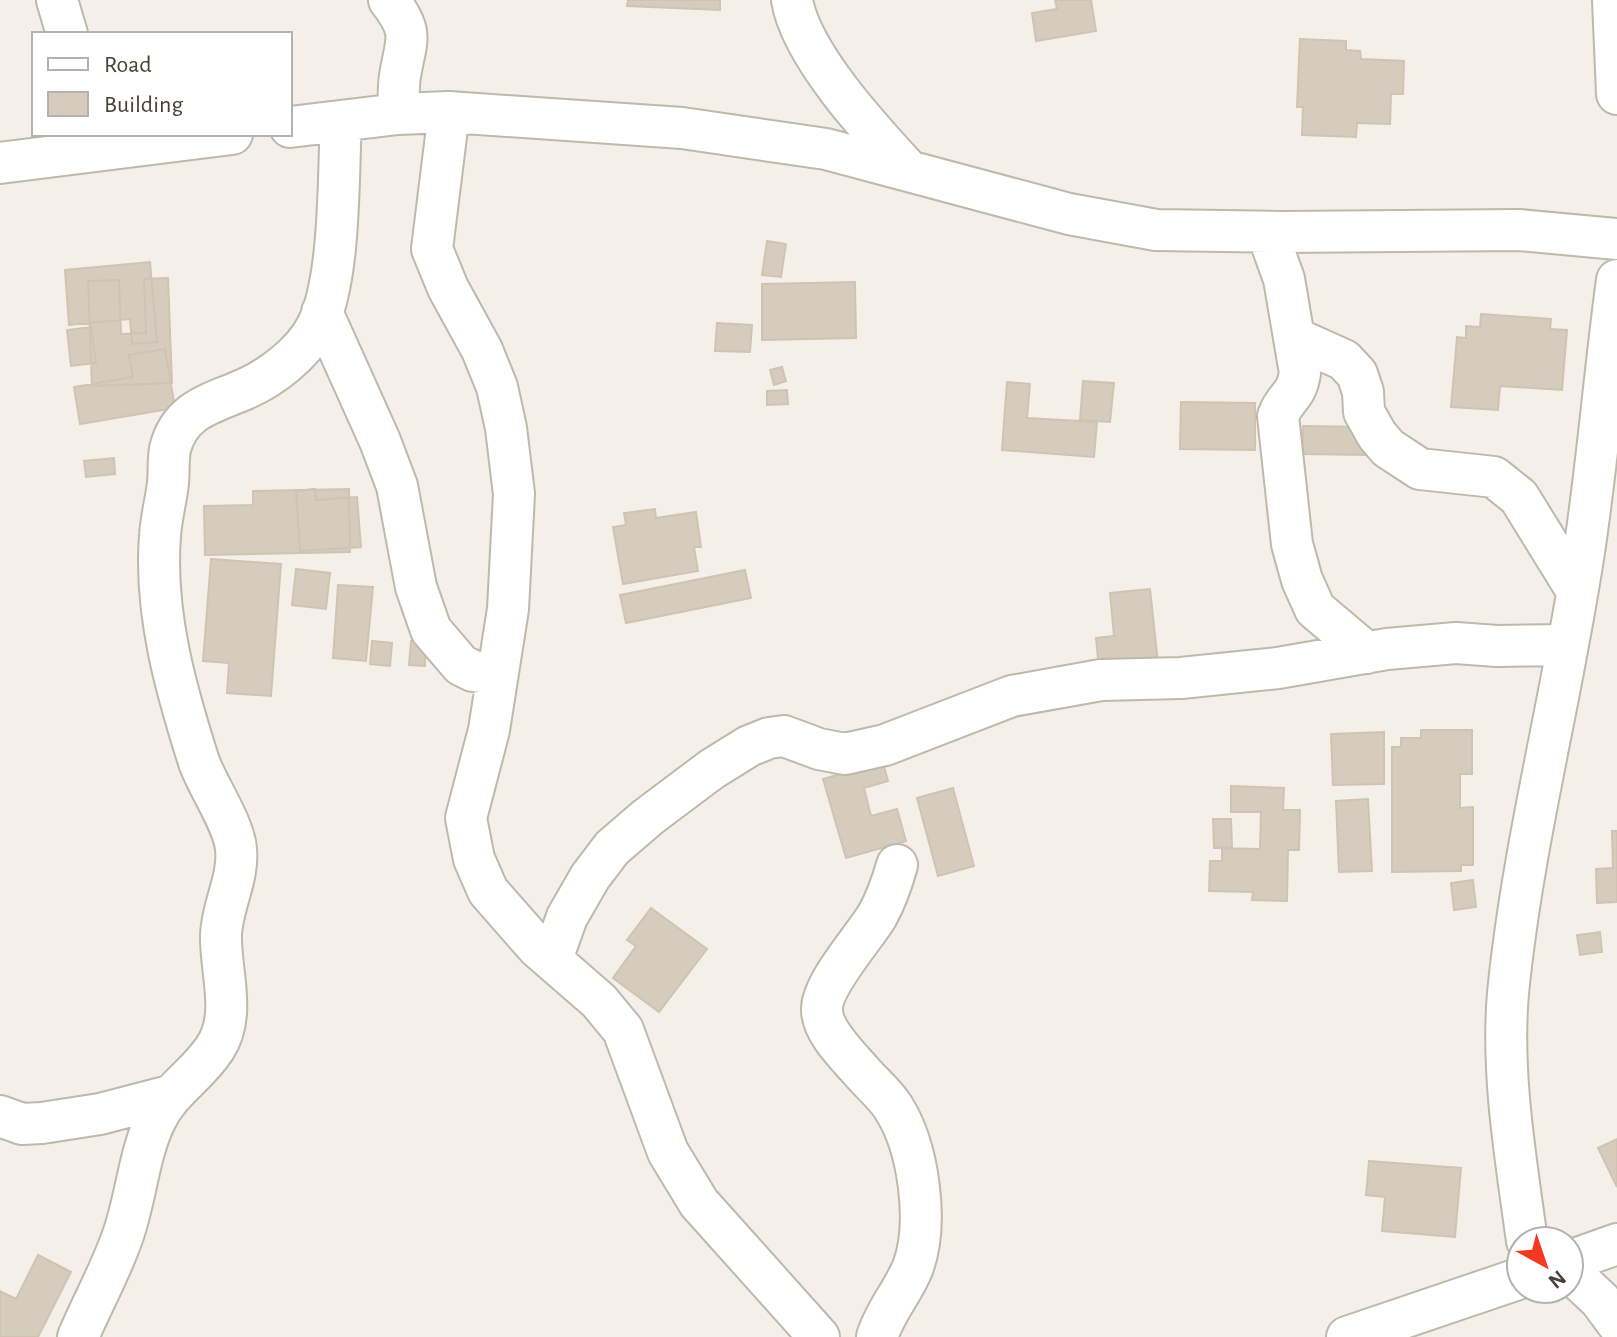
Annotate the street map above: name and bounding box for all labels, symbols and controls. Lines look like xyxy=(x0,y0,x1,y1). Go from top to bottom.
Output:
legend xyxy=(32,32,292,136)
text: Road xyxy=(104,53,152,77)
text: Building xyxy=(104,93,183,117)
north arrow xyxy=(1505,1225,1585,1305)
text: N xyxy=(1544,1266,1570,1293)

